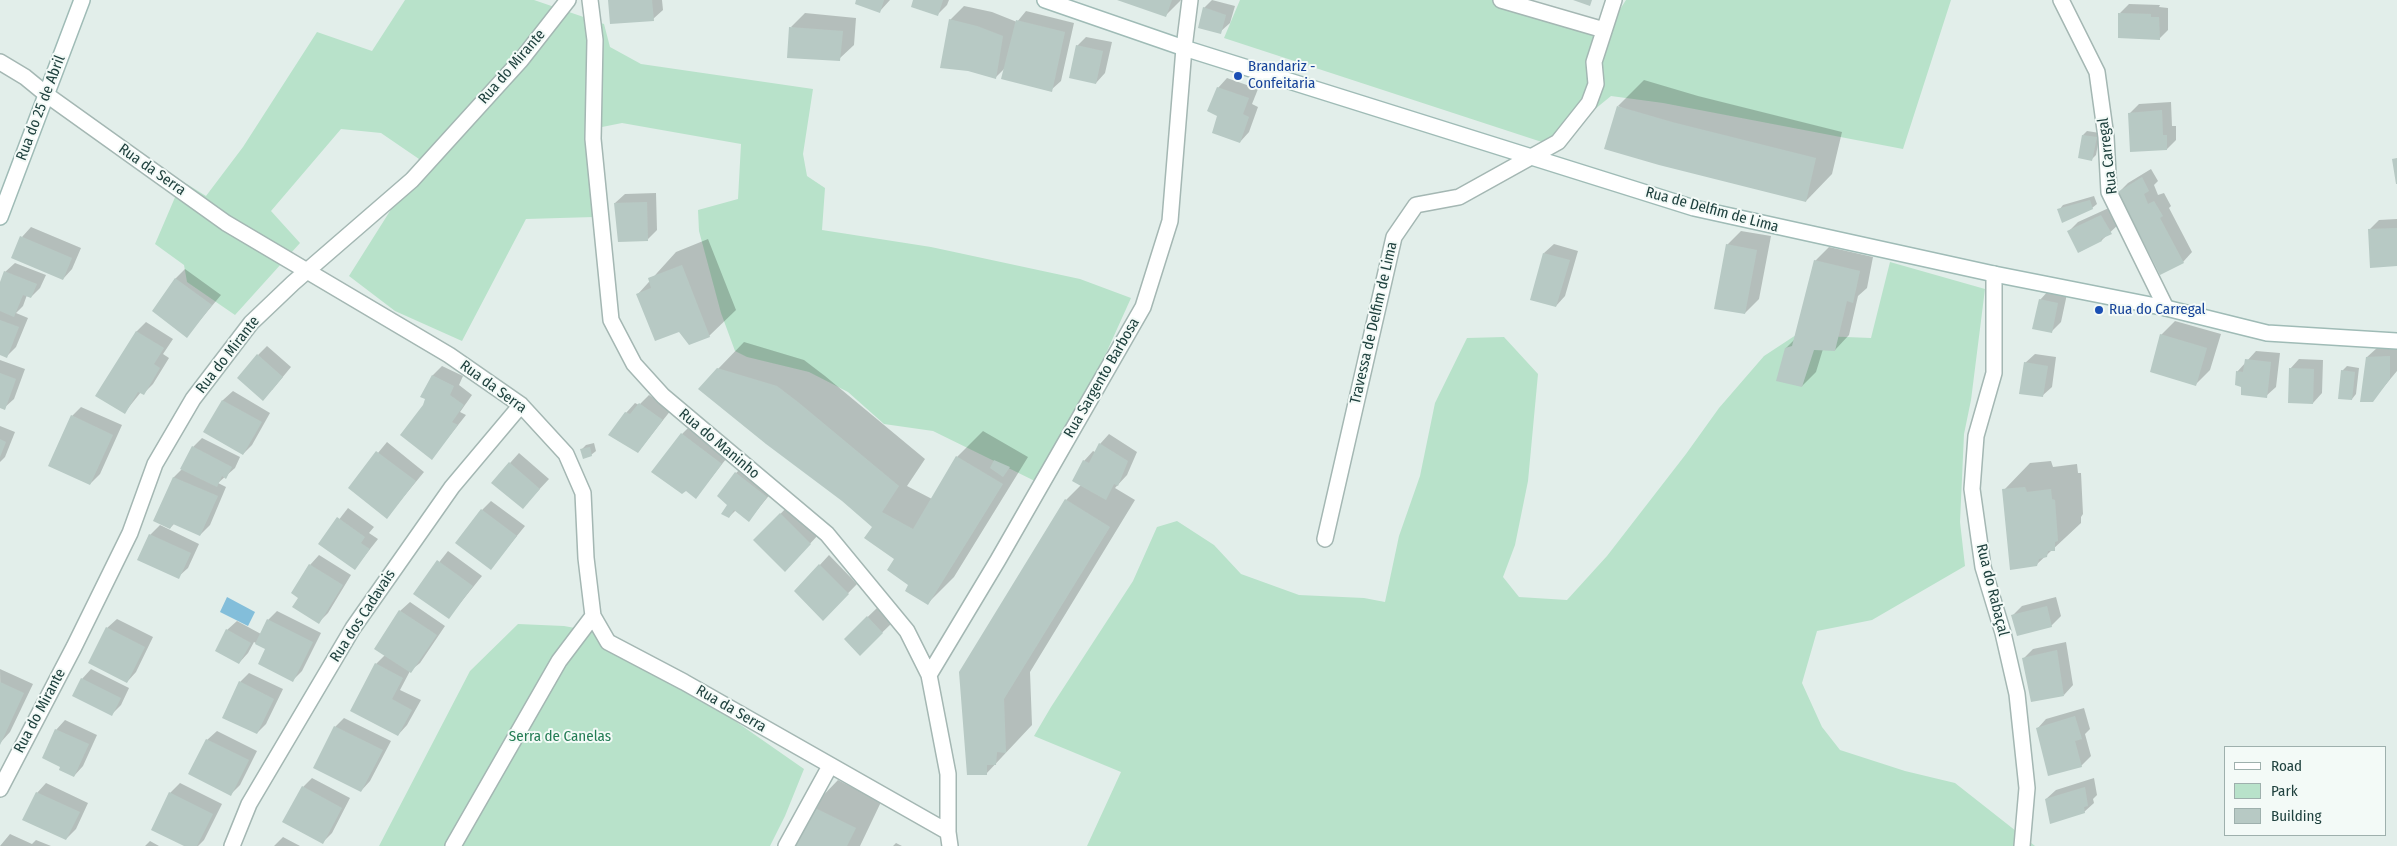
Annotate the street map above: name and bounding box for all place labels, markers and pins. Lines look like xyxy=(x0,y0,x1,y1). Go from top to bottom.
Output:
place label: Brandariz - Confeitaria xyxy=(1248,58,1316,93)
marker: Brandariz - Confeitaria xyxy=(1232,70,1244,82)
place label: Rua do Carregal xyxy=(2109,301,2206,319)
marker: Rua do Carregal xyxy=(2093,304,2105,316)

